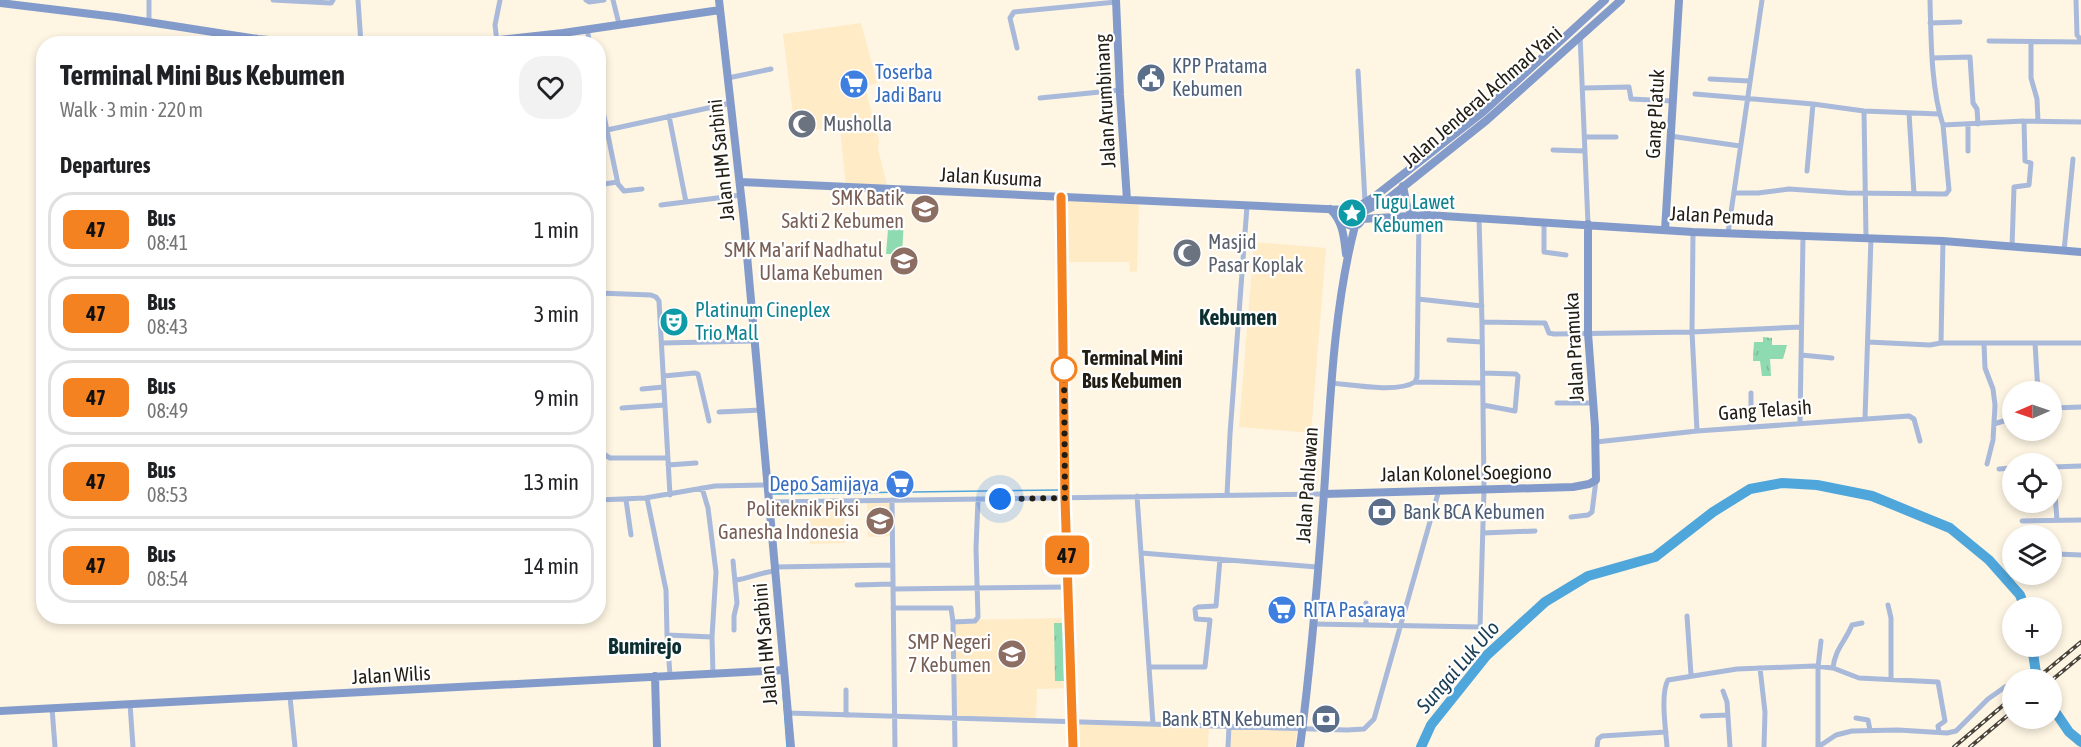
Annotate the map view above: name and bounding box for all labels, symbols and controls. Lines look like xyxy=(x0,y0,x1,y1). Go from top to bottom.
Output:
street label: Jalan Jenderal Achmad Yani xyxy=(1397,21,1566,172)
street label: Jalan Arumbinang xyxy=(1089,33,1119,168)
place label: KPP Pratama Kebumen xyxy=(1172,54,1268,100)
button: heart xyxy=(519,56,582,119)
text: Terminal Mini Bus Kebumen xyxy=(60,59,345,91)
place label: Toserba Jadi Baru xyxy=(875,60,942,106)
public building icon: KPP Pratama Kebumen xyxy=(1135,62,1167,94)
supermarket icon: Toserba Jadi Baru xyxy=(838,68,870,100)
street label: Gang Platuk xyxy=(1641,68,1668,159)
text: Walk · 3 min · 220 m xyxy=(60,98,203,121)
street label: Jalan HM Sarbini xyxy=(703,98,738,222)
mosque icon: Musholla xyxy=(786,108,818,140)
place label: Musholla xyxy=(823,112,892,135)
text: Departures xyxy=(60,152,150,178)
street label: Jalan Kusuma xyxy=(939,162,1043,191)
place label: SMK Batik Sakti 2 Kebumen xyxy=(781,186,904,232)
place label: Tugu Lawet Kebumen xyxy=(1373,190,1455,236)
school or university icon: SMK Batik Sakti 2 Kebumen xyxy=(909,193,941,225)
place icon: Tugu Lawet Kebumen xyxy=(1336,197,1368,229)
street label: Jalan Pemuda xyxy=(1669,201,1775,230)
text: Bus xyxy=(147,205,176,231)
text: 47 xyxy=(86,217,106,241)
text: 1 min xyxy=(534,217,579,243)
place label: Masjid Pasar Koplak xyxy=(1208,230,1304,276)
text: 08:41 xyxy=(147,231,188,254)
mosque icon: Masjid Pasar Koplak xyxy=(1171,237,1203,269)
place label: SMK Ma'arif Nadhatul Ulama Kebumen xyxy=(724,238,884,284)
school or university icon: SMK Ma'arif Nadhatul Ulama Kebumen xyxy=(888,245,920,277)
text: Bus xyxy=(147,289,176,315)
street label: Jalan Pramuka xyxy=(1559,292,1588,402)
place label: Platinum Cineplex Trio Mall xyxy=(695,298,830,344)
text: 47 xyxy=(86,301,106,325)
text: 3 min xyxy=(534,301,579,327)
district label: Kebumen xyxy=(1199,304,1277,330)
theatre icon: Platinum Cineplex Trio Mall xyxy=(658,306,690,338)
text: 08:43 xyxy=(147,315,188,338)
place label: Terminal Mini Bus Kebumen xyxy=(1082,346,1183,392)
marker: Terminal Mini Bus Kebumen xyxy=(1051,356,1077,382)
text: Bus xyxy=(147,373,176,399)
north arrow xyxy=(2002,381,2062,441)
map controls xyxy=(2002,381,2062,729)
text: 47 xyxy=(86,385,106,409)
text: 9 min xyxy=(534,385,579,411)
street label: Gang Telasih xyxy=(1717,395,1812,424)
text: 08:49 xyxy=(147,399,188,422)
street label: Jalan Pahlawan xyxy=(1291,426,1322,544)
button: locate xyxy=(2002,453,2062,513)
text: Bus xyxy=(147,457,176,483)
street label: Jalan Kolonel Soegiono xyxy=(1380,460,1552,485)
supermarket icon: Depo Samijaya xyxy=(884,468,916,500)
text: 47 xyxy=(86,469,106,493)
text: 13 min xyxy=(524,469,579,495)
place label: Depo Samijaya xyxy=(769,472,879,495)
text: 08:53 xyxy=(147,483,188,506)
your location xyxy=(985,484,1015,514)
bank icon: Bank BCA Kebumen xyxy=(1366,496,1398,528)
place label: Politeknik Piksi Ganesha Indonesia xyxy=(718,497,859,543)
place label: Bank BCA Kebumen xyxy=(1403,500,1545,523)
school or university icon: Politeknik Piksi Ganesha Indonesia xyxy=(864,505,896,537)
button: layers xyxy=(2002,525,2062,585)
line badge: 47 xyxy=(1040,536,1094,574)
text: Bus xyxy=(147,541,176,567)
text: 47 xyxy=(1057,543,1077,567)
text: 47 xyxy=(86,553,106,577)
text: 14 min xyxy=(524,553,579,579)
text: 08:54 xyxy=(147,567,188,590)
street label: Jalan HM Sarbini xyxy=(748,582,781,706)
supermarket icon: RITA Pasaraya xyxy=(1266,594,1298,626)
button: + xyxy=(2002,597,2062,657)
place label: RITA Pasaraya xyxy=(1303,598,1406,621)
water label: Sungai Luk Ulo xyxy=(1410,615,1504,718)
place label: SMP Negeri 7 Kebumen xyxy=(908,630,991,676)
district label: Bumirejo xyxy=(608,633,682,659)
school or university icon: SMP Negeri 7 Kebumen xyxy=(996,638,1028,670)
street label: Jalan Wilis xyxy=(351,661,431,688)
button: − xyxy=(2002,669,2062,729)
bank icon: Bank BTN Kebumen xyxy=(1310,703,1342,735)
place label: Bank BTN Kebumen xyxy=(1161,707,1305,730)

